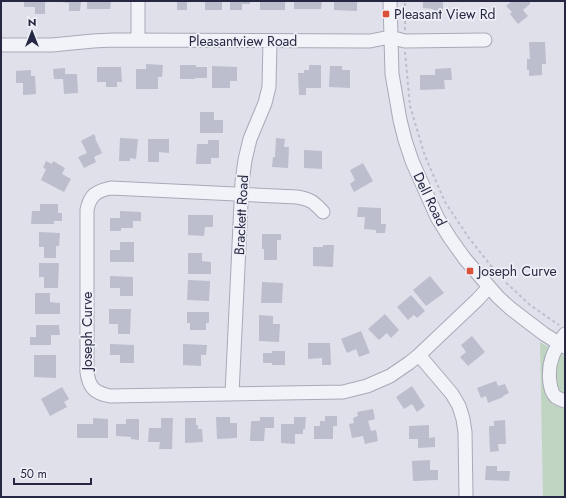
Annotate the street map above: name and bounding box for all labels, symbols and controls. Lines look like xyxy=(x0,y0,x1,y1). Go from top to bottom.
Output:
place label: Pleasant View Rd xyxy=(394,4,496,24)
marker: Pleasant View Rd xyxy=(381,9,391,19)
north arrow xyxy=(12,12,52,52)
text: N xyxy=(28,14,36,30)
street label: Pleasantview Road xyxy=(189,31,297,51)
street label: Dell Road xyxy=(408,169,452,229)
street label: Brackett Road xyxy=(229,174,253,256)
place label: Joseph Curve xyxy=(476,261,557,281)
marker: Joseph Curve xyxy=(465,266,475,276)
street label: Joseph Curve xyxy=(77,292,97,372)
scale bar xyxy=(14,460,91,486)
text: 50 m xyxy=(20,465,47,483)

